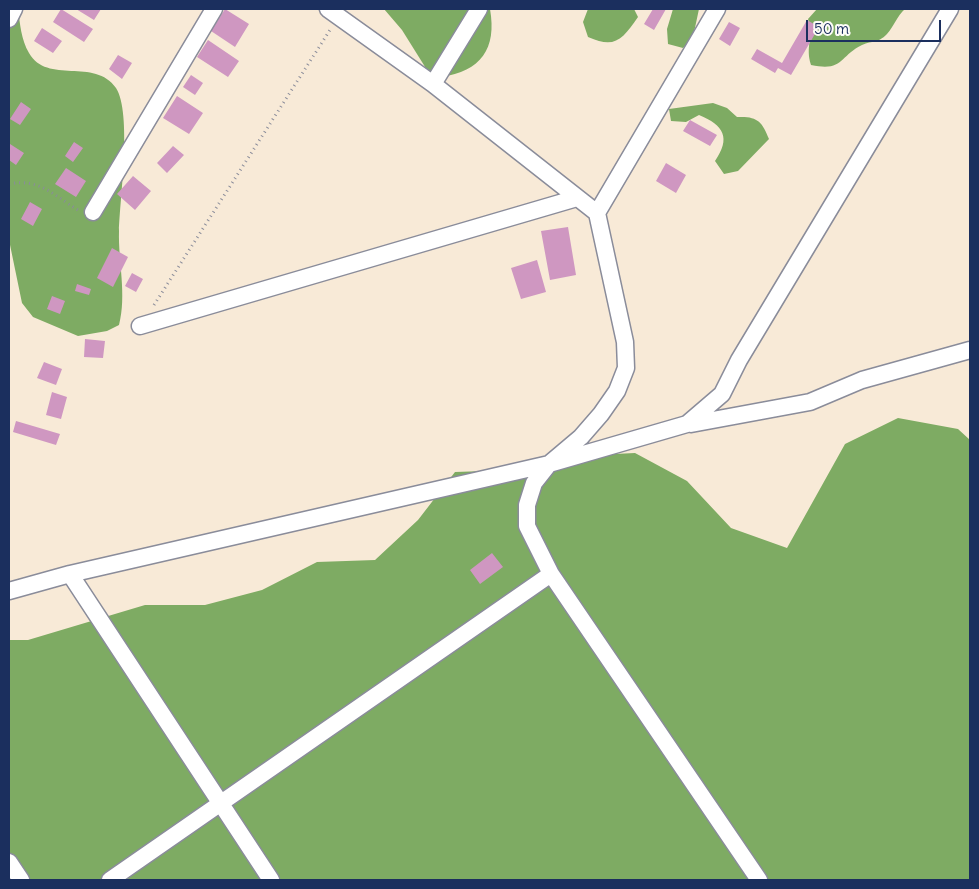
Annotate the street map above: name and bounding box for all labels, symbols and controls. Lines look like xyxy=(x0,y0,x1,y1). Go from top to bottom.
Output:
scale bar xyxy=(809,10,944,42)
text: 50 m xyxy=(814,19,849,38)

